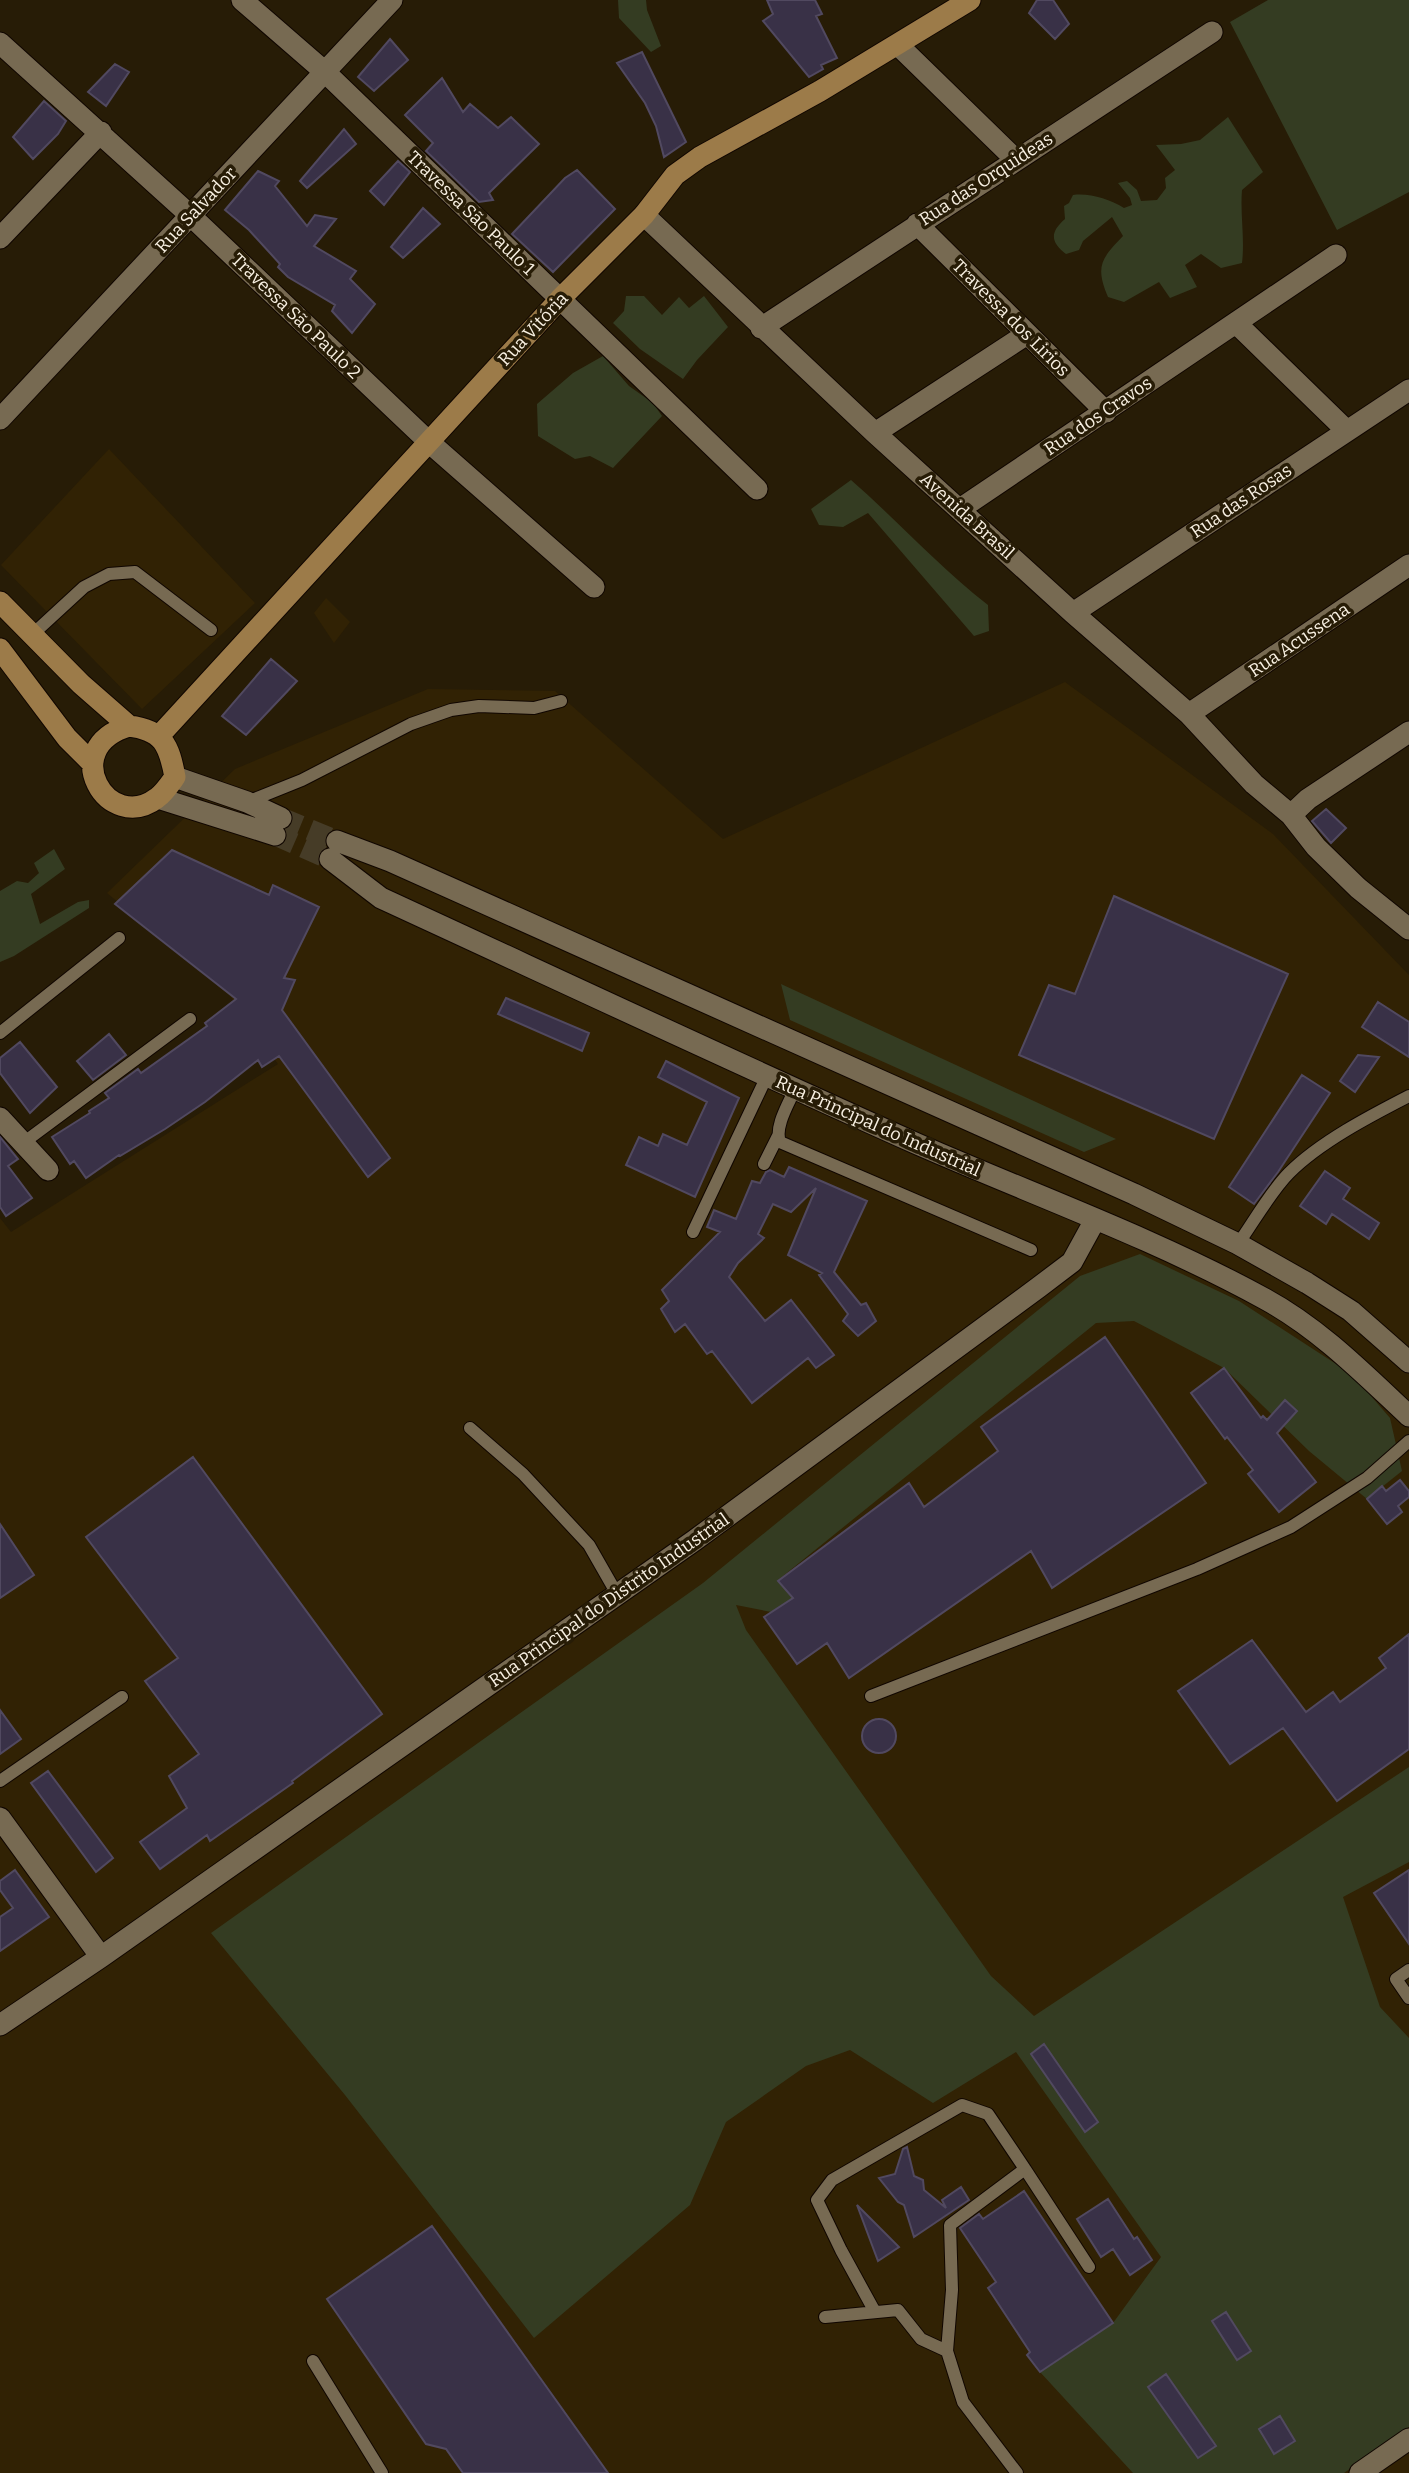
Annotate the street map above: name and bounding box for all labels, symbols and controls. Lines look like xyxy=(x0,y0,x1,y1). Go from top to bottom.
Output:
street label: Rua das Orquideas xyxy=(915,128,1057,230)
street label: Travessa São Paulo 1 xyxy=(403,147,540,280)
street label: Rua Salvador xyxy=(151,163,241,257)
street label: Travessa São Paulo 2 xyxy=(227,249,365,383)
street label: Travessa dos Lirios xyxy=(948,255,1074,381)
street label: Rua Vitória xyxy=(493,288,573,370)
street label: Rua dos Cravos xyxy=(1040,372,1156,460)
street label: Rua das Rosas xyxy=(1186,459,1296,543)
street label: Avenida Brasil xyxy=(915,468,1019,564)
street label: Rua Acussena xyxy=(1244,598,1354,682)
street label: Rua Principal do Industrial xyxy=(772,1071,984,1181)
street label: Rua Principal do Distrito Industrial xyxy=(485,1508,733,1692)

